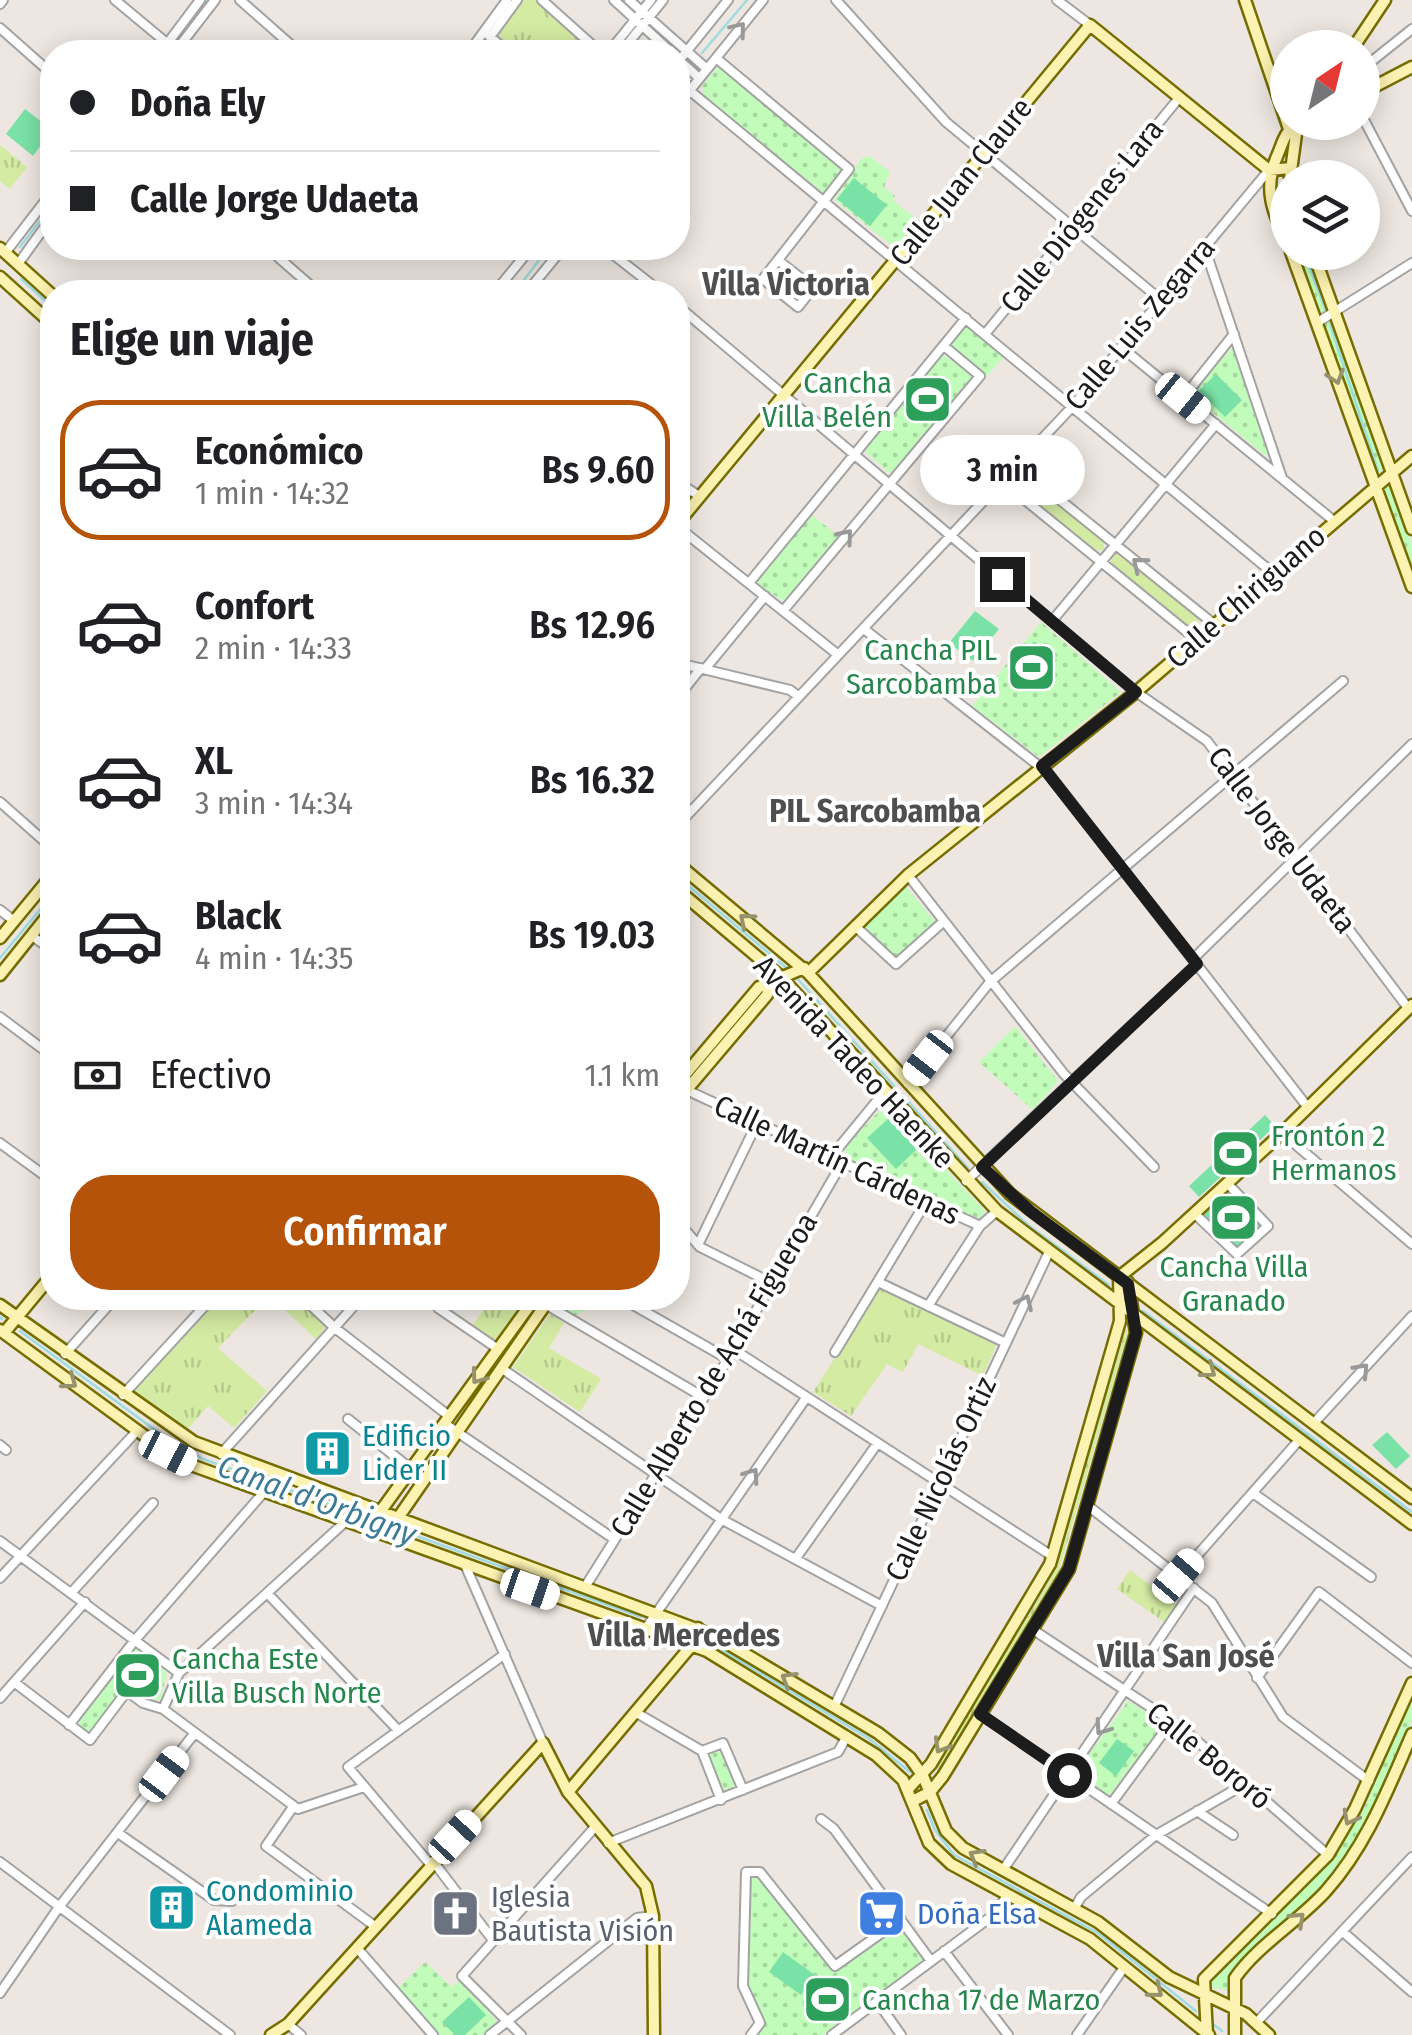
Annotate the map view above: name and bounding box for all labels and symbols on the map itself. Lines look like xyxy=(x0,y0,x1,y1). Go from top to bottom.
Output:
one-way arrow xyxy=(727,22,745,40)
north arrow xyxy=(1270,30,1380,140)
street label: Calle Juan Claure xyxy=(882,91,1040,273)
street label: Calle Diógenes Lara xyxy=(993,112,1171,320)
street label: Calle Luis Zegarra xyxy=(1057,230,1223,418)
district label: Villa Victoria xyxy=(701,265,870,303)
place label: Cancha Villa Belén xyxy=(762,365,892,435)
car xyxy=(1150,367,1216,429)
one-way arrow xyxy=(1324,368,1344,385)
sports icon: Cancha Villa Belén xyxy=(901,374,953,426)
callout: 3 min xyxy=(920,434,1084,504)
street label: Calle Chiriguano xyxy=(1159,518,1333,676)
one-way arrow xyxy=(835,530,853,548)
route end xyxy=(980,557,1025,602)
one-way arrow xyxy=(1132,558,1150,576)
place label: Cancha PIL Sarcobamba xyxy=(846,632,997,702)
sports icon: Cancha PIL Sarcobamba xyxy=(1006,641,1058,693)
street label: Calle Jorge Udaeta xyxy=(1200,740,1364,940)
district label: PIL Sarcobamba xyxy=(769,792,981,830)
one-way arrow xyxy=(739,914,757,932)
street label: Avenida Tadeo Haenke xyxy=(746,948,962,1176)
car xyxy=(898,1025,958,1091)
street label: Calle Martín Cárdenas xyxy=(708,1087,966,1233)
place label: Frontón 2 Hermanos xyxy=(1271,1118,1397,1188)
sports icon: Frontón 2 Hermanos xyxy=(1210,1127,1262,1179)
sports icon: Cancha Villa Granado xyxy=(1208,1192,1260,1244)
street label: Calle Alberto de Achá Figueroa xyxy=(603,1206,825,1544)
place label: Cancha Villa Granado xyxy=(1159,1249,1309,1319)
one-way arrow xyxy=(1013,1294,1033,1312)
one-way arrow xyxy=(1198,1359,1216,1376)
one-way arrow xyxy=(1351,1363,1369,1382)
one-way arrow xyxy=(471,1365,490,1384)
one-way arrow xyxy=(59,1370,78,1388)
street label: Calle Nicolás Ortiz xyxy=(878,1371,1004,1587)
place label: Edificio Lider II xyxy=(362,1418,451,1488)
car xyxy=(134,1426,202,1480)
building icon: Edificio Lider II xyxy=(301,1427,353,1479)
water label: Canal d'Orbigny xyxy=(213,1447,423,1554)
one-way arrow xyxy=(740,1468,758,1486)
car xyxy=(1147,1544,1209,1608)
car xyxy=(497,1565,563,1613)
district label: Villa Mercedes xyxy=(587,1616,780,1654)
district label: Villa San José xyxy=(1096,1637,1275,1675)
place label: Cancha Este Villa Busch Norte xyxy=(172,1641,382,1711)
sports icon: Cancha Este Villa Busch Norte xyxy=(111,1650,163,1702)
one-way arrow xyxy=(781,1672,799,1692)
street label: Calle Bororó xyxy=(1139,1695,1279,1817)
one-way arrow xyxy=(1096,1717,1114,1735)
one-way arrow xyxy=(934,1735,953,1753)
car xyxy=(134,1741,194,1807)
route start xyxy=(1047,1753,1092,1798)
car xyxy=(424,1805,486,1869)
one-way arrow xyxy=(1342,1808,1362,1826)
one-way arrow xyxy=(969,1848,987,1868)
place label: Condominio Alameda xyxy=(206,1873,354,1943)
place label: Iglesia Bautista Visión xyxy=(491,1879,674,1949)
building icon: Condominio Alameda xyxy=(145,1882,197,1934)
church icon: Iglesia Bautista Visión xyxy=(430,1888,482,1940)
supermarket icon: Doña Elsa xyxy=(856,1888,908,1940)
place label: Doña Elsa xyxy=(917,1896,1037,1932)
one-way arrow xyxy=(1286,1913,1305,1931)
sports icon: Cancha 17 de Marzo xyxy=(801,1974,853,2026)
one-way arrow xyxy=(1145,1979,1163,1997)
place label: Cancha 17 de Marzo xyxy=(862,1982,1100,2018)

